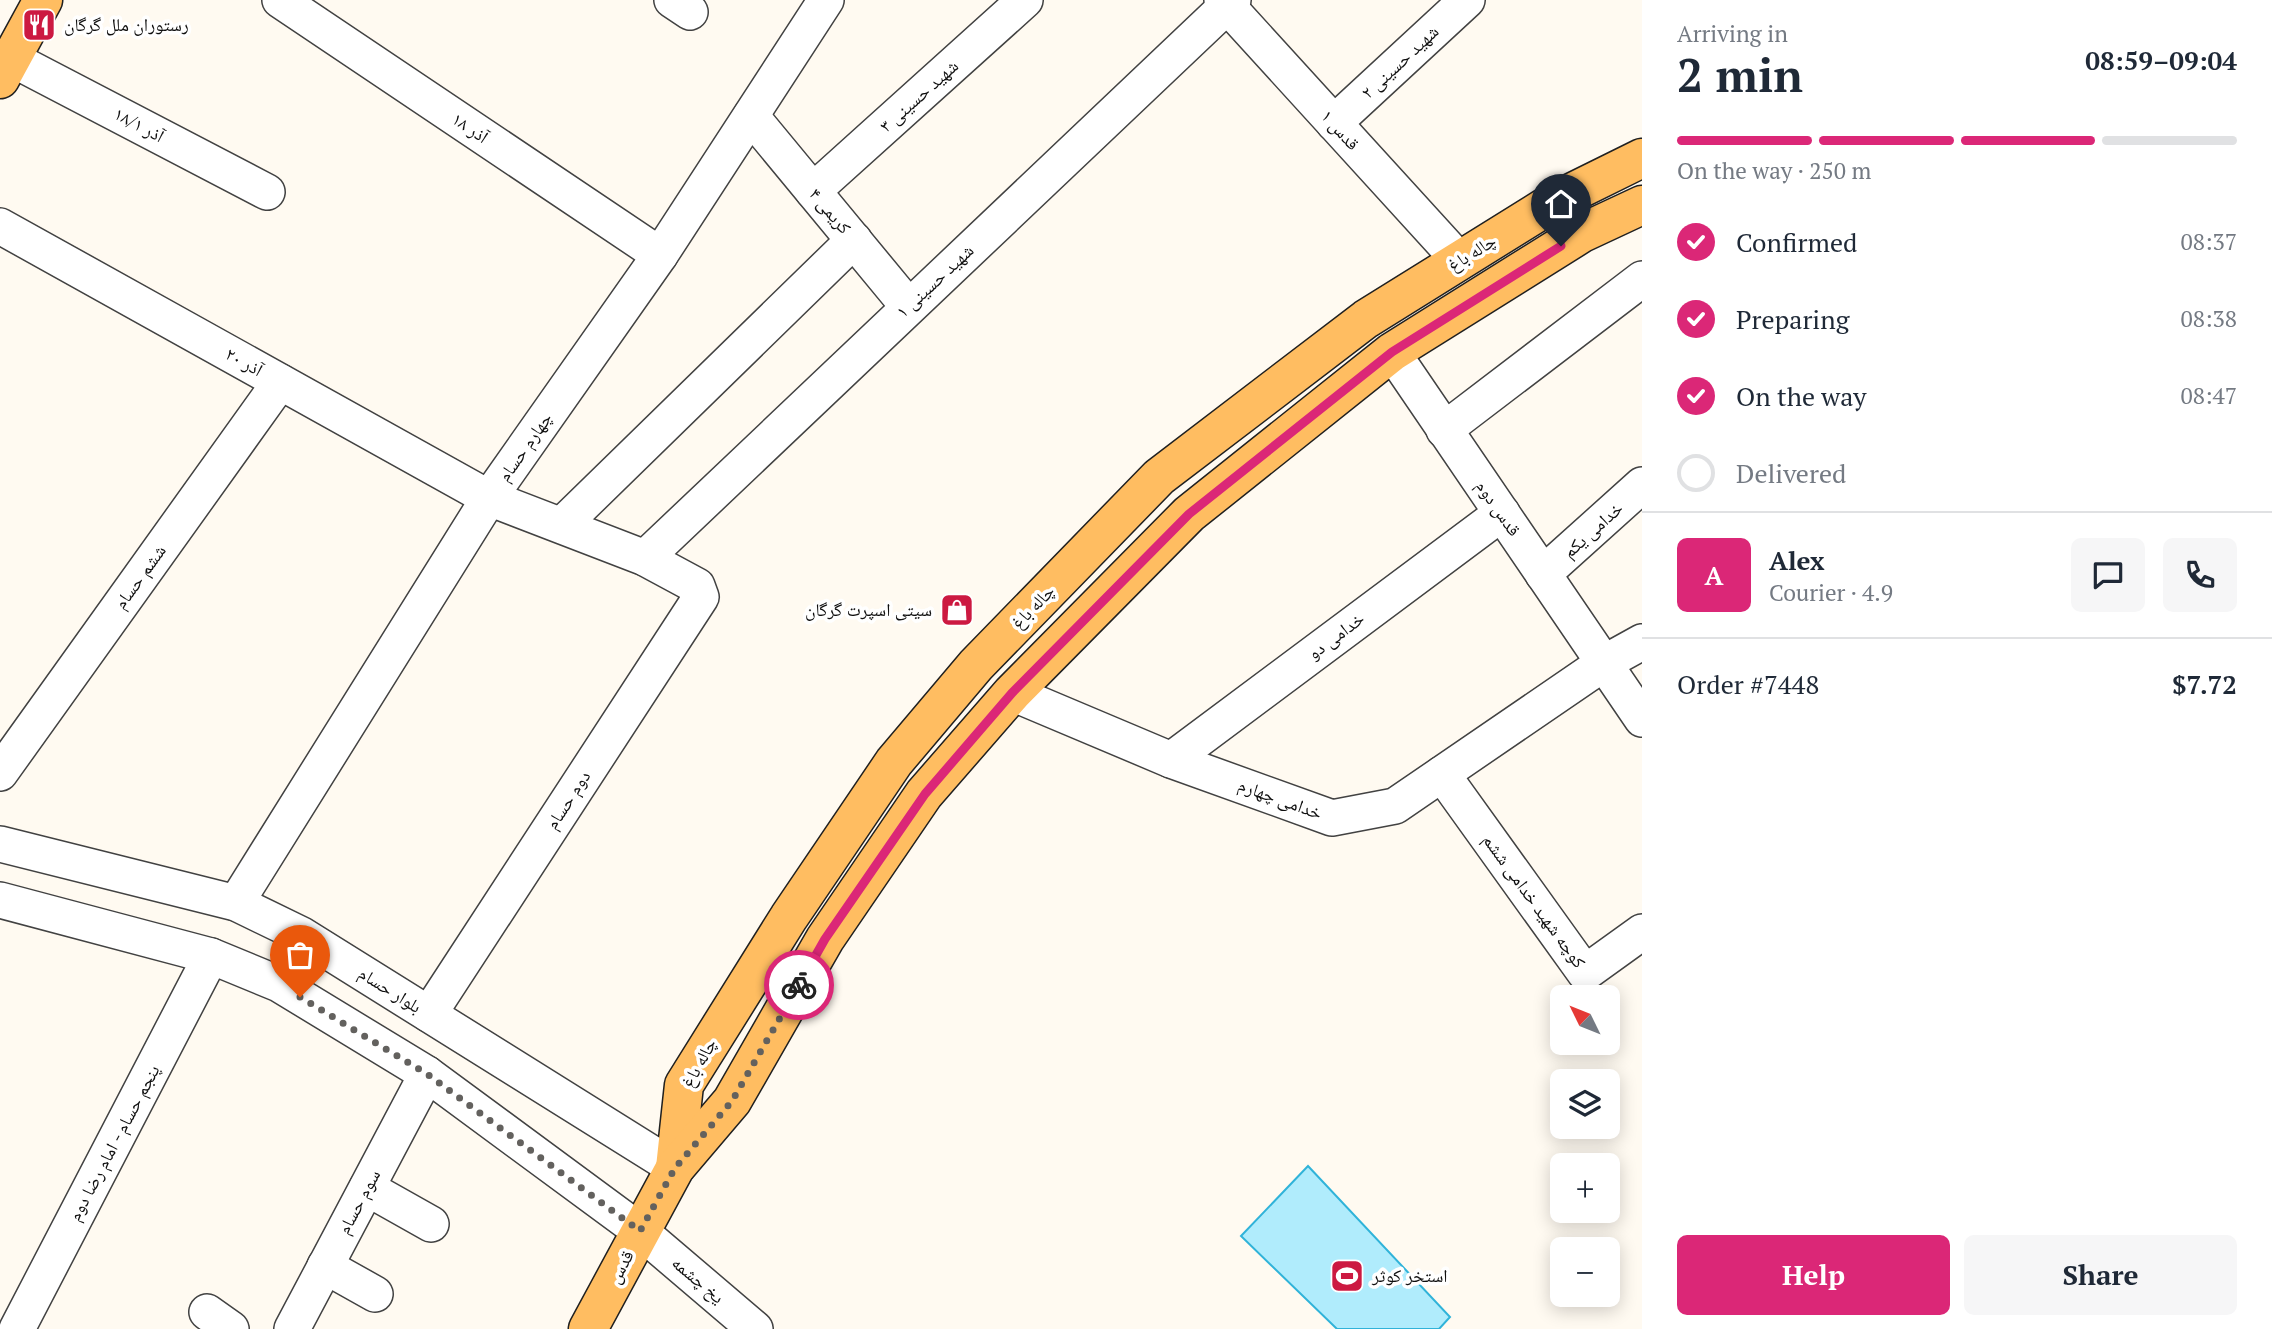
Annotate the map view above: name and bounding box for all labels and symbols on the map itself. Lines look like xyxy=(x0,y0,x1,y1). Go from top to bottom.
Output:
restaurant icon: رستوران ملل گرگان xyxy=(20,6,58,44)
place label: رستوران ملل گرگان xyxy=(64,12,189,36)
street label: ۲ شهید حسینی xyxy=(1355,19,1443,103)
street label: ۳ شهید حسینی xyxy=(874,54,963,137)
street label: ۱۸/۱ آذر xyxy=(110,101,169,147)
street label: قدس ۱ xyxy=(1316,104,1365,155)
street label: ۱۸ آذر xyxy=(448,106,494,148)
pin xyxy=(1531,174,1591,246)
street label: کریمی ۴ xyxy=(804,182,857,239)
street label: چاله باغ xyxy=(1443,228,1500,276)
street label: ۱ شهید حسینی xyxy=(890,238,978,322)
street label: ۲۰ آذر xyxy=(222,341,268,381)
street label: چهارم حسام xyxy=(491,407,558,487)
street label: قدس دوم xyxy=(1470,475,1527,541)
street label: خدامی یکم xyxy=(1557,496,1628,563)
street label: ششم حسام xyxy=(108,539,172,614)
street label: چاله باغ xyxy=(1005,579,1059,634)
shop icon: سیتی اسپرت گرگان xyxy=(938,591,976,629)
place label: سیتی اسپرت گرگان xyxy=(805,597,932,621)
street label: خدامی دو xyxy=(1302,606,1369,664)
street label: دوم حسام xyxy=(539,765,596,834)
street label: خدامی چهارم xyxy=(1235,772,1326,825)
street label: کوچه شهید خدامی ششم xyxy=(1477,828,1592,973)
pin xyxy=(270,925,330,997)
courier xyxy=(764,950,834,1020)
street label: بلوار حسام xyxy=(354,960,427,1019)
north arrow xyxy=(1550,985,1620,1055)
street label: چاله باغ xyxy=(675,1034,721,1091)
street label: پنجم حسام - امام رضا دوم xyxy=(62,1060,165,1225)
street label: سوم حسام xyxy=(331,1165,386,1239)
street label: قدس xyxy=(601,1246,639,1287)
street label: یخ چشمه xyxy=(667,1250,730,1309)
sports icon: استخر کوثر xyxy=(1328,1257,1366,1295)
place label: استخر کوثر xyxy=(1371,1263,1448,1287)

